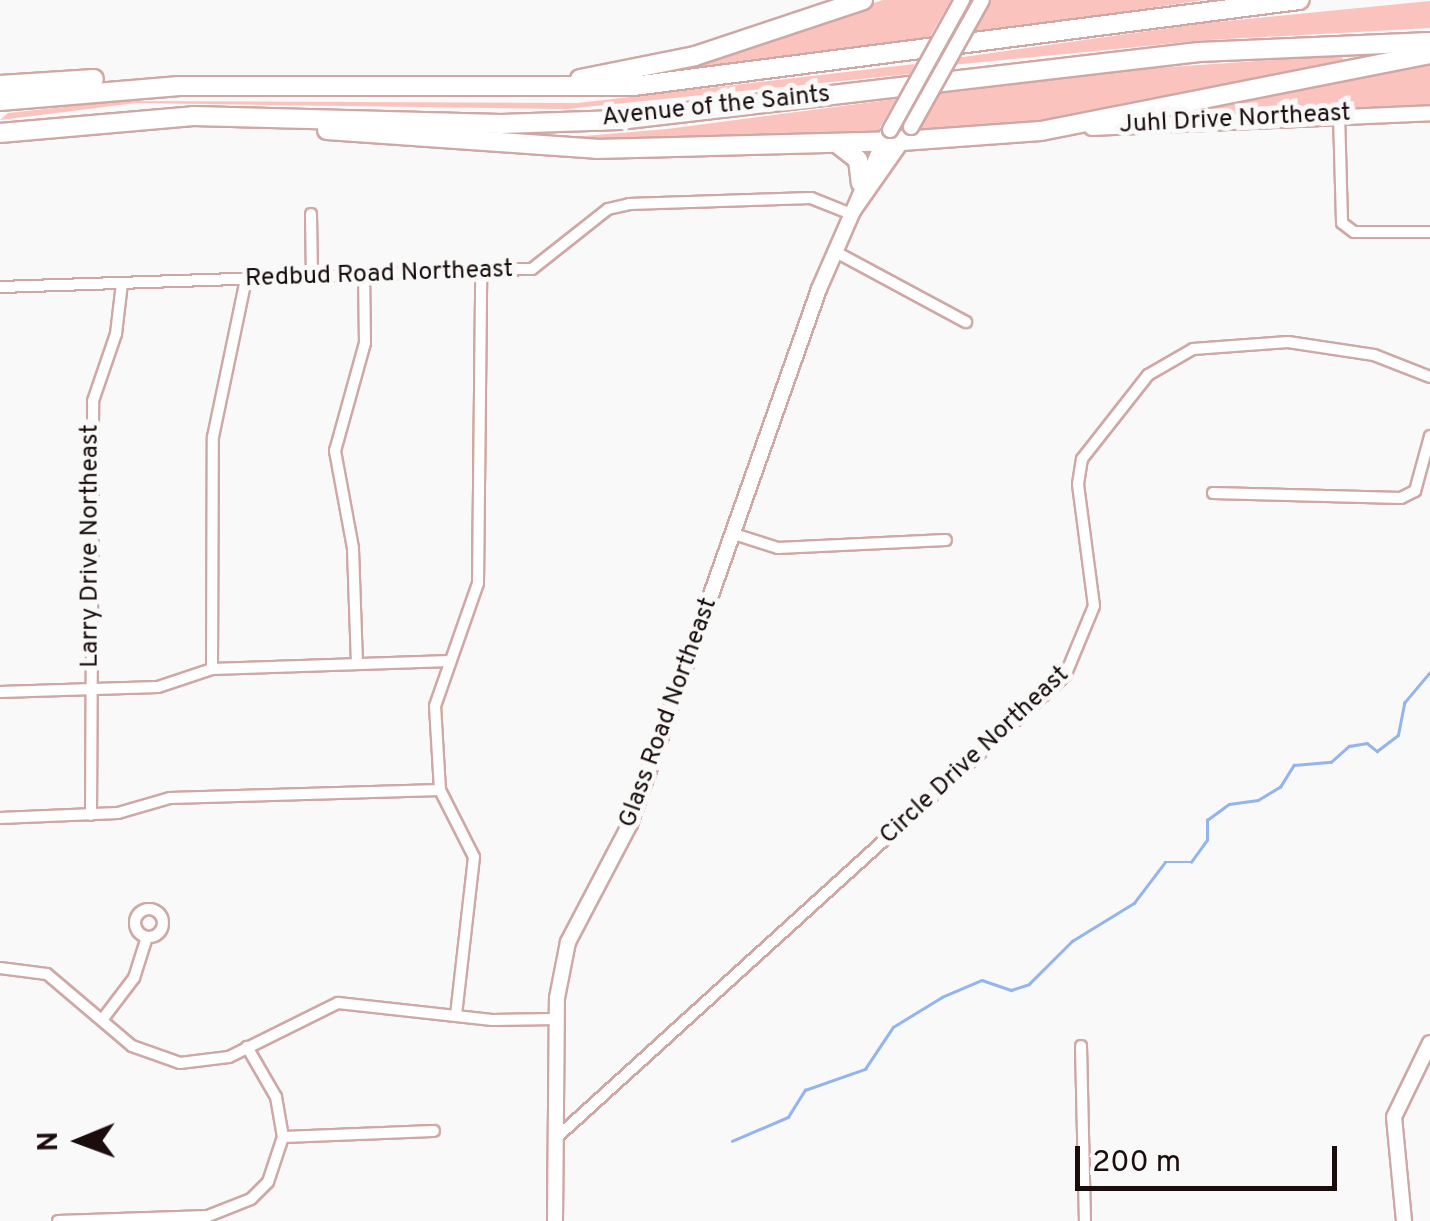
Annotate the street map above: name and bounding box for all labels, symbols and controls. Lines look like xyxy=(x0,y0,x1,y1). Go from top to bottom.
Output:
street label: Avenue of the Saints xyxy=(600,80,832,134)
street label: Juhl Drive Northeast xyxy=(1118,99,1352,141)
street label: Redbud Road Northeast xyxy=(245,255,513,295)
street label: Larry Drive Northeast xyxy=(76,424,106,668)
street label: Glass Road Northeast xyxy=(613,594,725,832)
street label: Circle Drive Northeast xyxy=(874,661,1076,851)
north arrow xyxy=(30,1091,130,1191)
scale bar xyxy=(1080,1126,1342,1188)
text: N xyxy=(32,1131,68,1152)
text: 200 m xyxy=(1092,1145,1181,1182)

